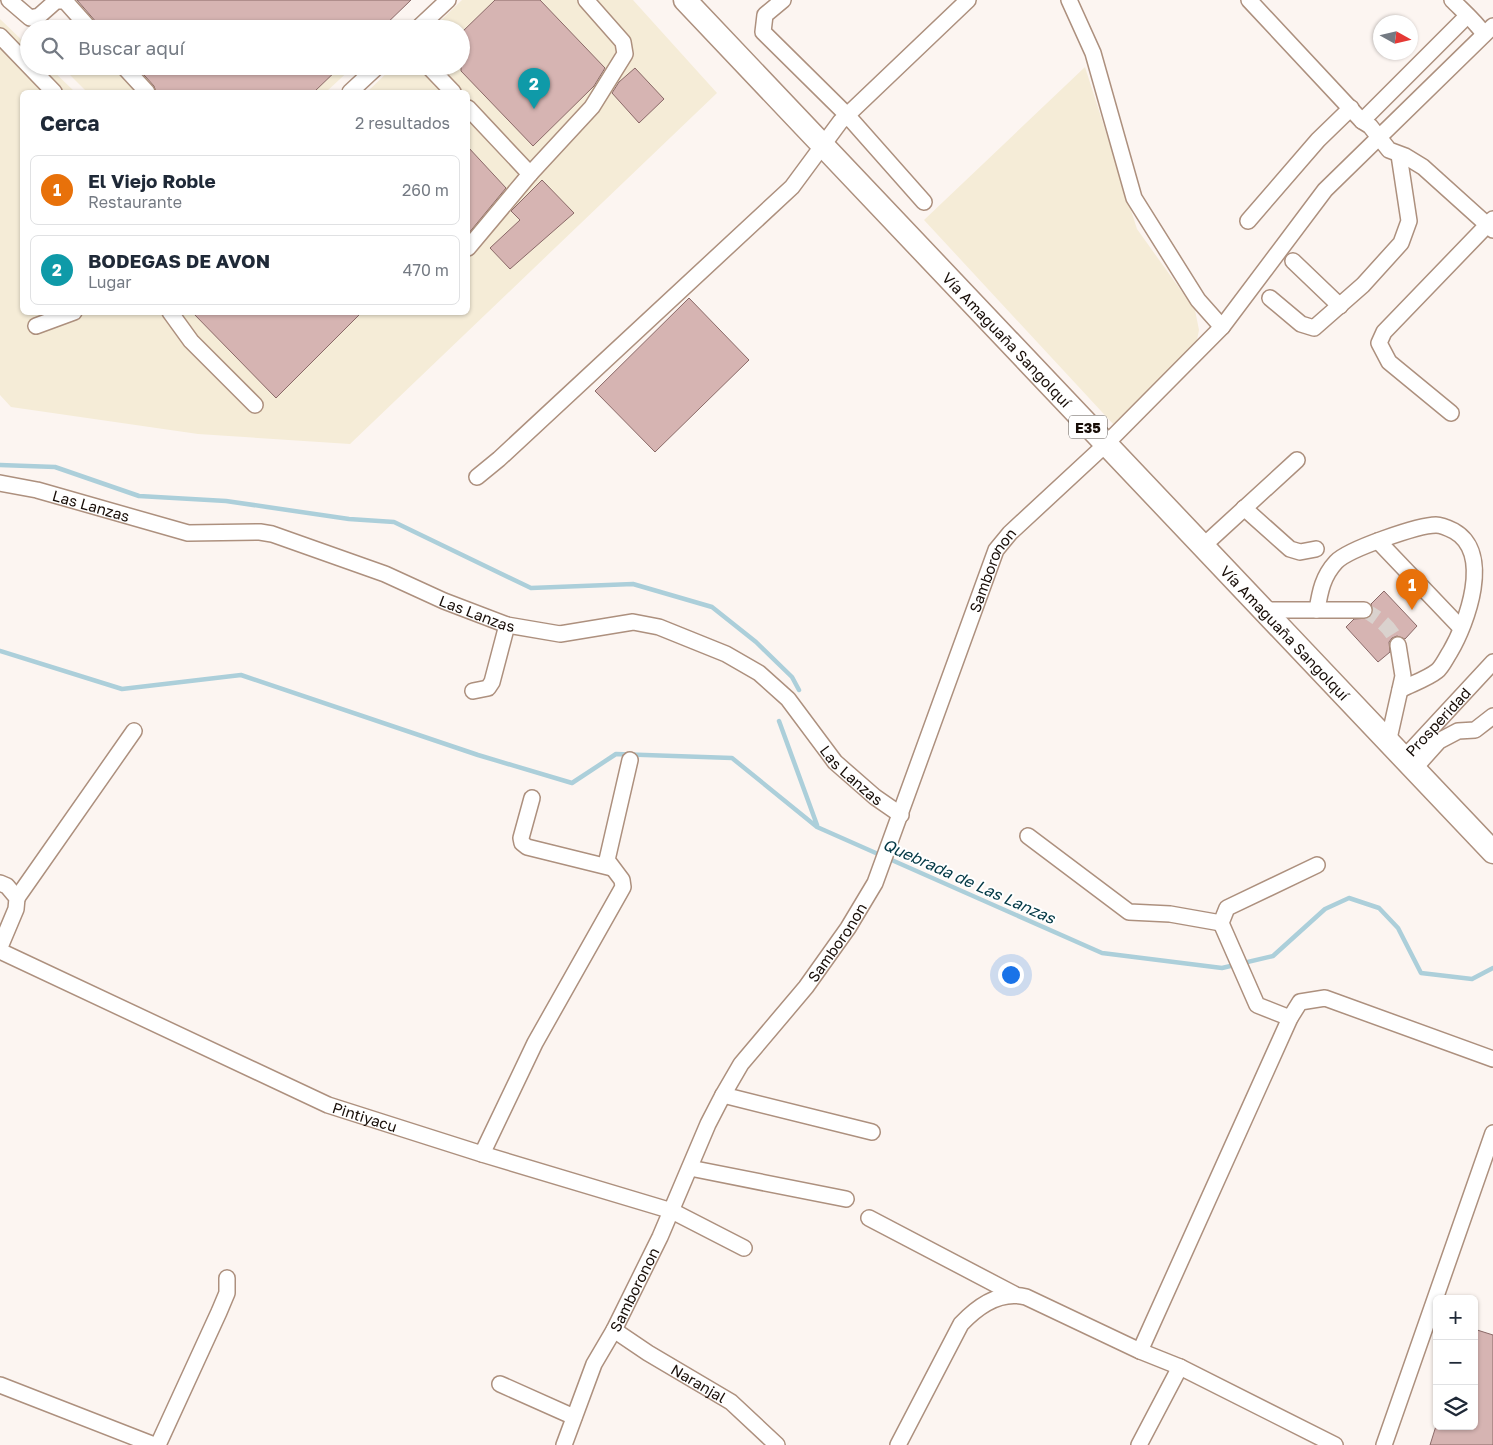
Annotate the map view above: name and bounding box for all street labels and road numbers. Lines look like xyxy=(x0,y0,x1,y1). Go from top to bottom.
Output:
street label: Vía Amaguaña Sangolquí xyxy=(939,268,1076,411)
road number: E35 xyxy=(1069,416,1107,438)
street label: Las Lanzas xyxy=(51,486,132,525)
street label: Samboronon xyxy=(965,524,1020,615)
street label: Vía Amaguaña Sangolquí xyxy=(1217,562,1354,705)
street label: Las Lanzas xyxy=(437,591,516,635)
street label: Prosperidad xyxy=(1401,684,1474,760)
street label: Las Lanzas xyxy=(817,742,886,809)
street label: Samboronon xyxy=(804,899,870,985)
street label: Pintiyacu xyxy=(330,1098,399,1135)
street label: Samboronon xyxy=(606,1244,662,1335)
street label: Naranjal xyxy=(668,1360,730,1406)

